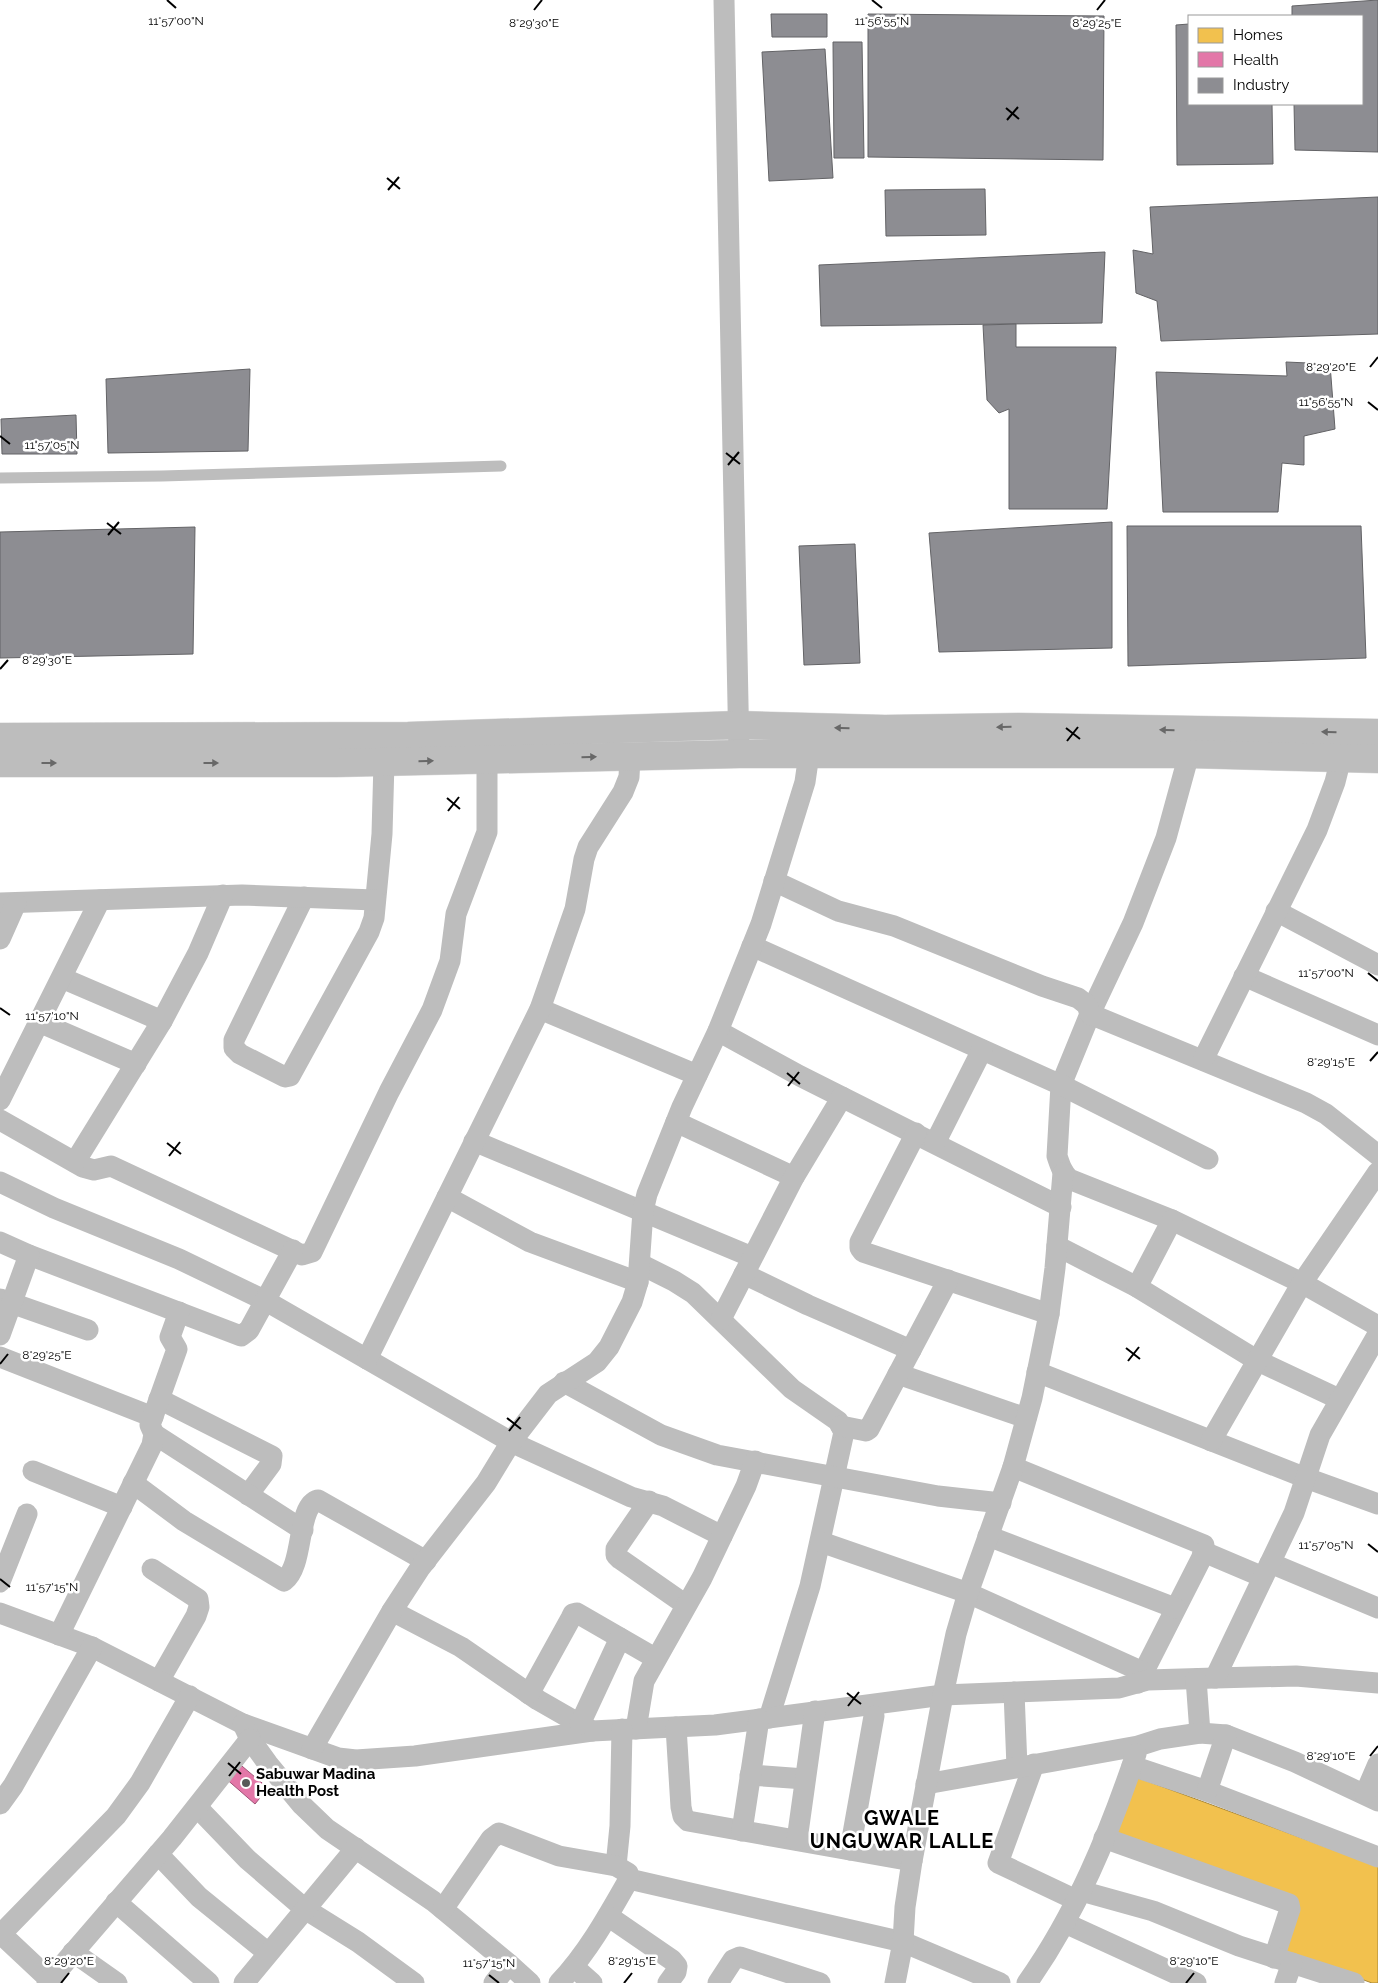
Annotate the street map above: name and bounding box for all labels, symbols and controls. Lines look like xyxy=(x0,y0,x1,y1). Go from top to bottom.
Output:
text: 11°57'00"N xyxy=(148,14,204,28)
text: 11°56'55"N xyxy=(855,14,909,28)
legend xyxy=(1188,15,1363,105)
text: 8°29'30"E xyxy=(509,16,559,30)
text: 8°29'25"E xyxy=(1072,16,1122,30)
text: Homes xyxy=(1233,26,1283,44)
text: Health xyxy=(1233,51,1279,69)
text: Industry xyxy=(1233,76,1289,94)
text: 8°29'20"E xyxy=(1306,360,1356,374)
text: 11°56'55"N xyxy=(1299,395,1353,409)
text: 11°57'05"N xyxy=(25,438,79,452)
text: 8°29'30"E xyxy=(22,653,72,667)
one-way arrow xyxy=(834,723,850,731)
one-way arrow xyxy=(996,723,1012,731)
one-way arrow xyxy=(1159,726,1175,734)
one-way arrow xyxy=(1321,728,1337,736)
one-way arrow xyxy=(581,753,597,761)
one-way arrow xyxy=(418,757,434,765)
one-way arrow xyxy=(41,759,57,767)
one-way arrow xyxy=(203,759,219,767)
text: 11°57'00"N xyxy=(1298,966,1354,980)
text: 11°57'10"N xyxy=(25,1009,79,1023)
text: 8°29'15"E xyxy=(1307,1055,1355,1069)
text: 8°29'25"E xyxy=(22,1348,72,1362)
text: 11°57'05"N xyxy=(1299,1538,1353,1552)
text: 11°57'15"N xyxy=(26,1580,78,1594)
text: 8°29'10"E xyxy=(1307,1749,1355,1763)
place label: Sabuwar Madina Health Post xyxy=(256,1765,376,1800)
marker: Sabuwar Madina Health Post xyxy=(240,1777,252,1789)
district label: GWALE UNGUWAR LALLE xyxy=(810,1806,994,1853)
text: 8°29'20"E xyxy=(44,1954,94,1968)
text: 8°29'15"E xyxy=(608,1954,656,1968)
text: 8°29'10"E xyxy=(1170,1954,1218,1968)
text: 11°57'15"N xyxy=(463,1956,515,1970)

